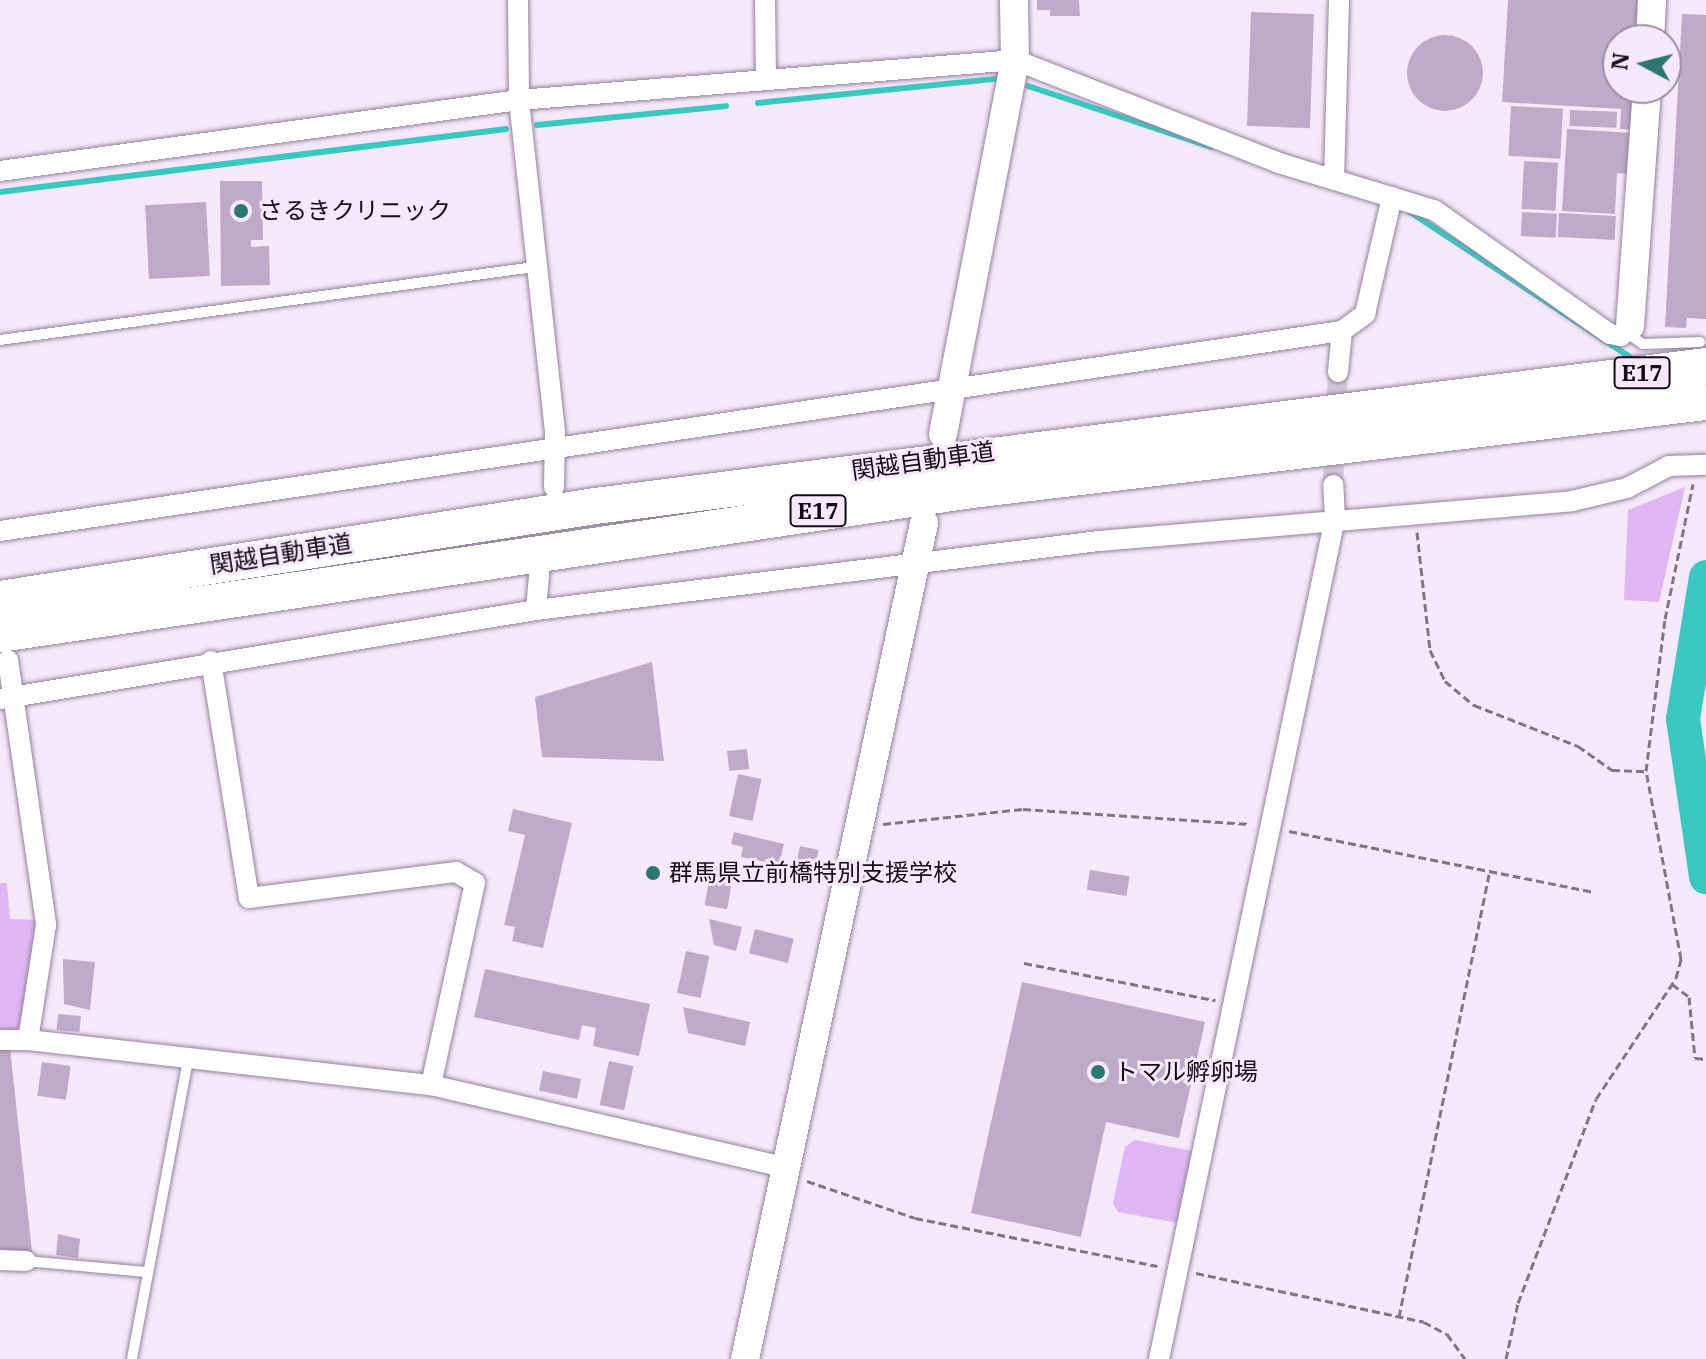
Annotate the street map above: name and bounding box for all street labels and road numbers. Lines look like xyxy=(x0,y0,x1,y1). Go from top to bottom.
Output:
road number: E17 xyxy=(1612,355,1672,391)
street label: 関越自動車道 xyxy=(850,437,996,485)
road number: E17 xyxy=(788,493,848,529)
street label: 関越自動車道 xyxy=(208,529,354,579)

